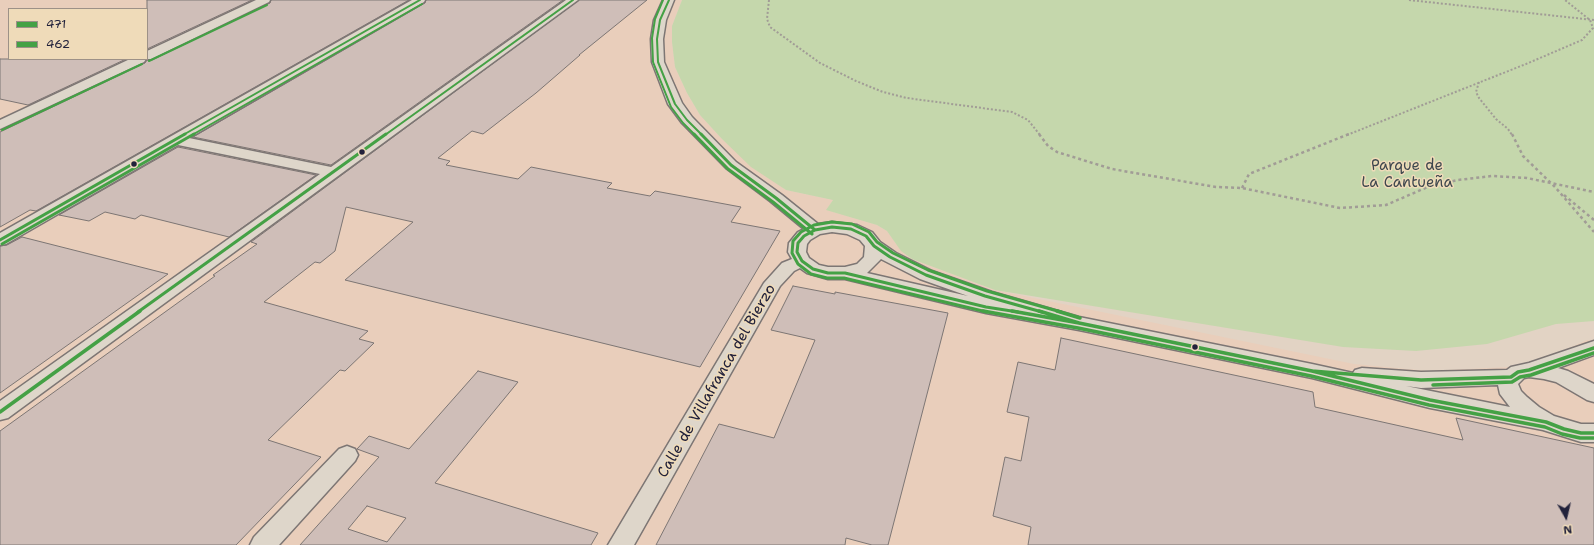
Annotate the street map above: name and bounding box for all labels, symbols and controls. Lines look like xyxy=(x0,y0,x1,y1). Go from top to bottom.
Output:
legend xyxy=(8,8,148,60)
text: 471 xyxy=(46,16,66,32)
text: 462 xyxy=(46,36,70,52)
unlabelled marker xyxy=(357,147,367,157)
park label: Parque de La Cantueña xyxy=(1361,157,1453,192)
unlabelled marker xyxy=(129,159,139,169)
street label: Calle de Villafranca del Bierzo xyxy=(654,281,780,481)
unlabelled marker xyxy=(1190,342,1200,352)
north arrow xyxy=(1546,497,1586,537)
text: N xyxy=(1562,521,1573,537)

